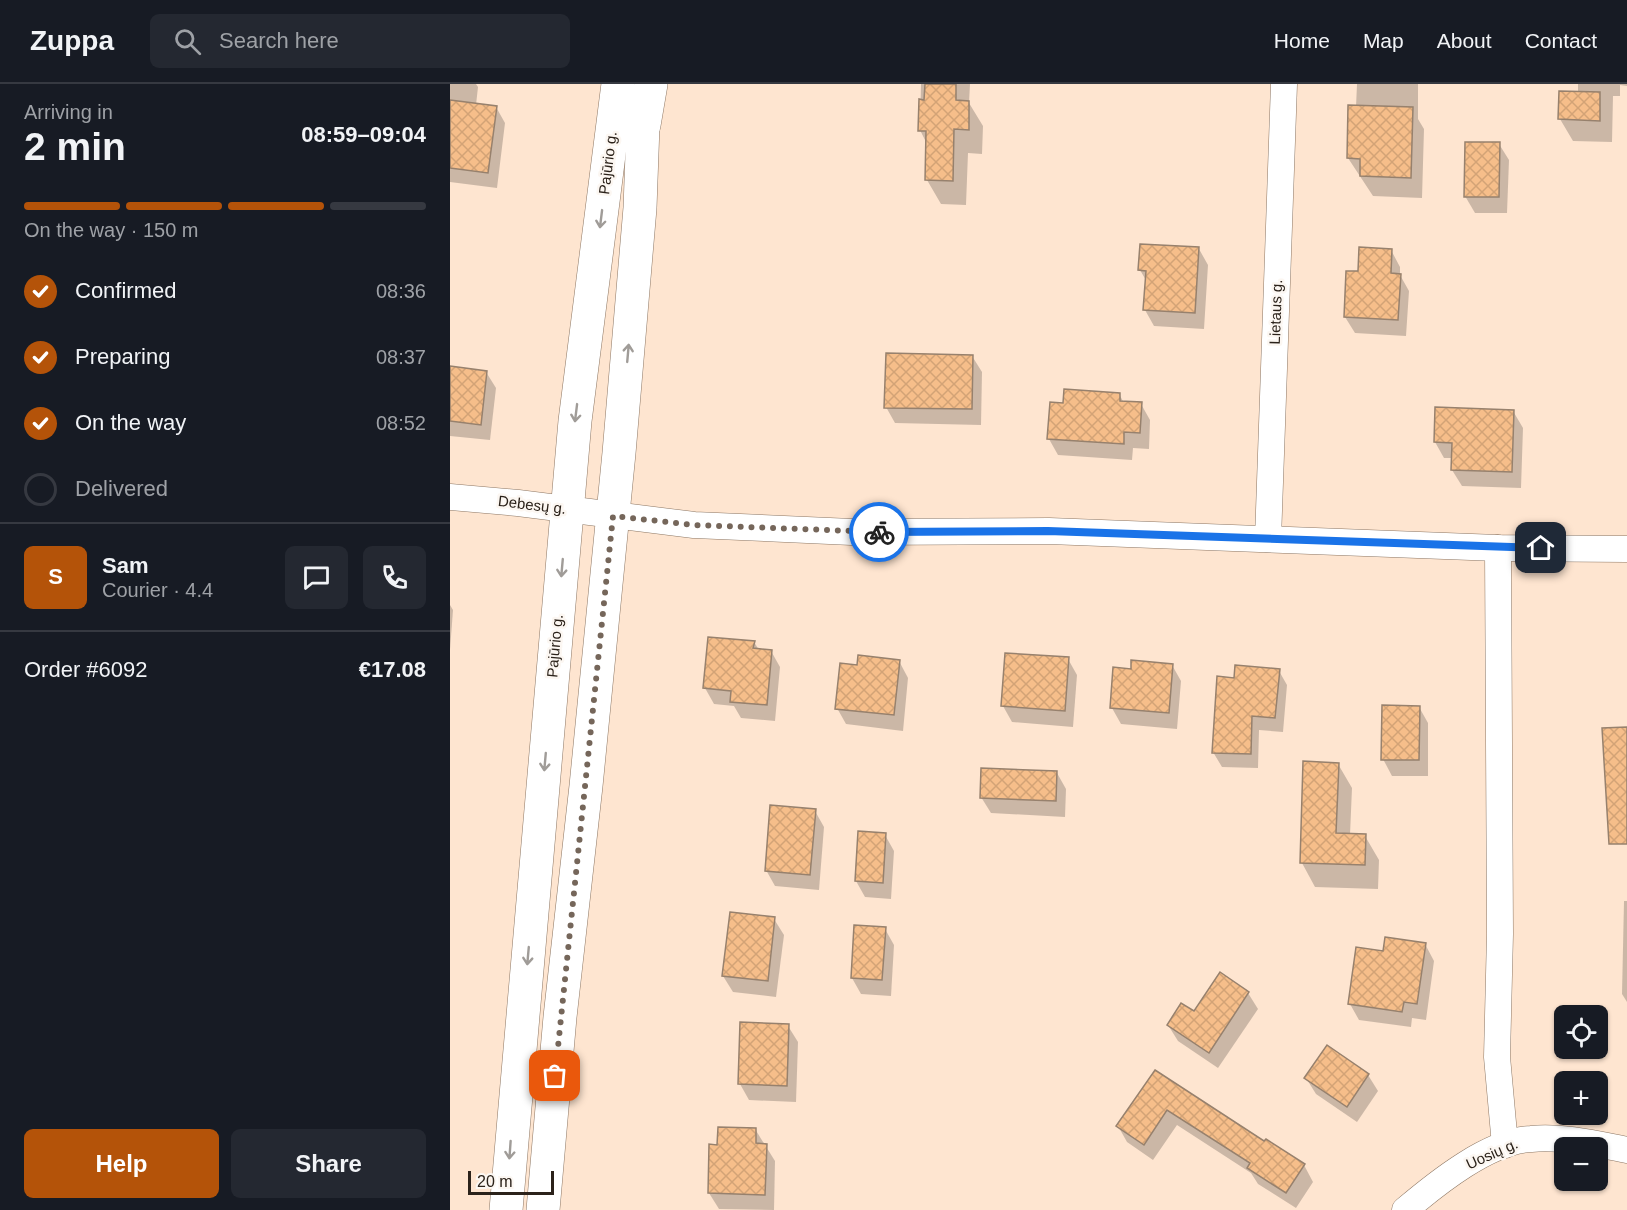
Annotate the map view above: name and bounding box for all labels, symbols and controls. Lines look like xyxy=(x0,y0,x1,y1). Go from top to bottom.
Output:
search box xyxy=(150,14,570,68)
text: Zuppa xyxy=(30,25,114,56)
icon: search xyxy=(171,25,204,58)
text: Search here xyxy=(219,28,339,53)
text: Home xyxy=(1274,29,1330,52)
text: Map xyxy=(1363,29,1404,52)
text: About xyxy=(1437,29,1492,52)
text: Contact xyxy=(1525,29,1597,52)
text: Arriving in xyxy=(24,101,113,123)
text: 08:59–09:04 xyxy=(301,122,426,147)
text: 2 min xyxy=(24,125,126,168)
street label: Pajūrio g. xyxy=(595,130,620,195)
one-way arrow xyxy=(595,209,606,229)
text: On the way · 150 m xyxy=(24,219,199,241)
icon: check xyxy=(24,275,57,308)
text: Confirmed xyxy=(75,278,176,303)
street label: Lietaus g. xyxy=(1266,279,1285,345)
text: 08:36 xyxy=(376,280,426,302)
icon: check xyxy=(24,341,57,374)
one-way arrow xyxy=(623,343,634,363)
text: Preparing xyxy=(75,344,170,369)
text: 08:37 xyxy=(376,346,426,368)
one-way arrow xyxy=(571,402,582,422)
icon: check xyxy=(24,407,57,440)
text: On the way xyxy=(75,410,186,435)
text: 08:52 xyxy=(376,412,426,434)
text: Delivered xyxy=(75,476,168,501)
street label: Debesų g. xyxy=(497,492,567,517)
courier xyxy=(849,502,909,562)
icon: bike xyxy=(863,516,896,549)
pin xyxy=(1515,522,1566,573)
icon: home xyxy=(1524,531,1557,564)
button: chat xyxy=(285,546,348,609)
button: phone xyxy=(363,546,426,609)
text: Sam xyxy=(102,553,148,578)
one-way arrow xyxy=(556,557,567,577)
text: S xyxy=(48,564,63,589)
text: Courier · 4.4 xyxy=(102,579,213,601)
street label: Pajūrio g. xyxy=(543,614,566,678)
text: Order #6092 xyxy=(24,657,148,682)
text: €17.08 xyxy=(359,657,426,682)
one-way arrow xyxy=(540,751,551,771)
one-way arrow xyxy=(522,946,533,966)
map controls xyxy=(1554,1005,1608,1191)
button: locate xyxy=(1554,1005,1608,1059)
pin xyxy=(529,1050,580,1101)
icon: bag xyxy=(538,1059,571,1092)
button: + xyxy=(1554,1071,1608,1125)
button: Help xyxy=(24,1129,219,1198)
button: Share xyxy=(231,1129,426,1198)
street label: Uosių g. xyxy=(1463,1135,1520,1172)
button: − xyxy=(1554,1137,1608,1191)
one-way arrow xyxy=(504,1140,515,1160)
scale bar xyxy=(468,1168,554,1196)
text: 20 m xyxy=(477,1173,513,1190)

